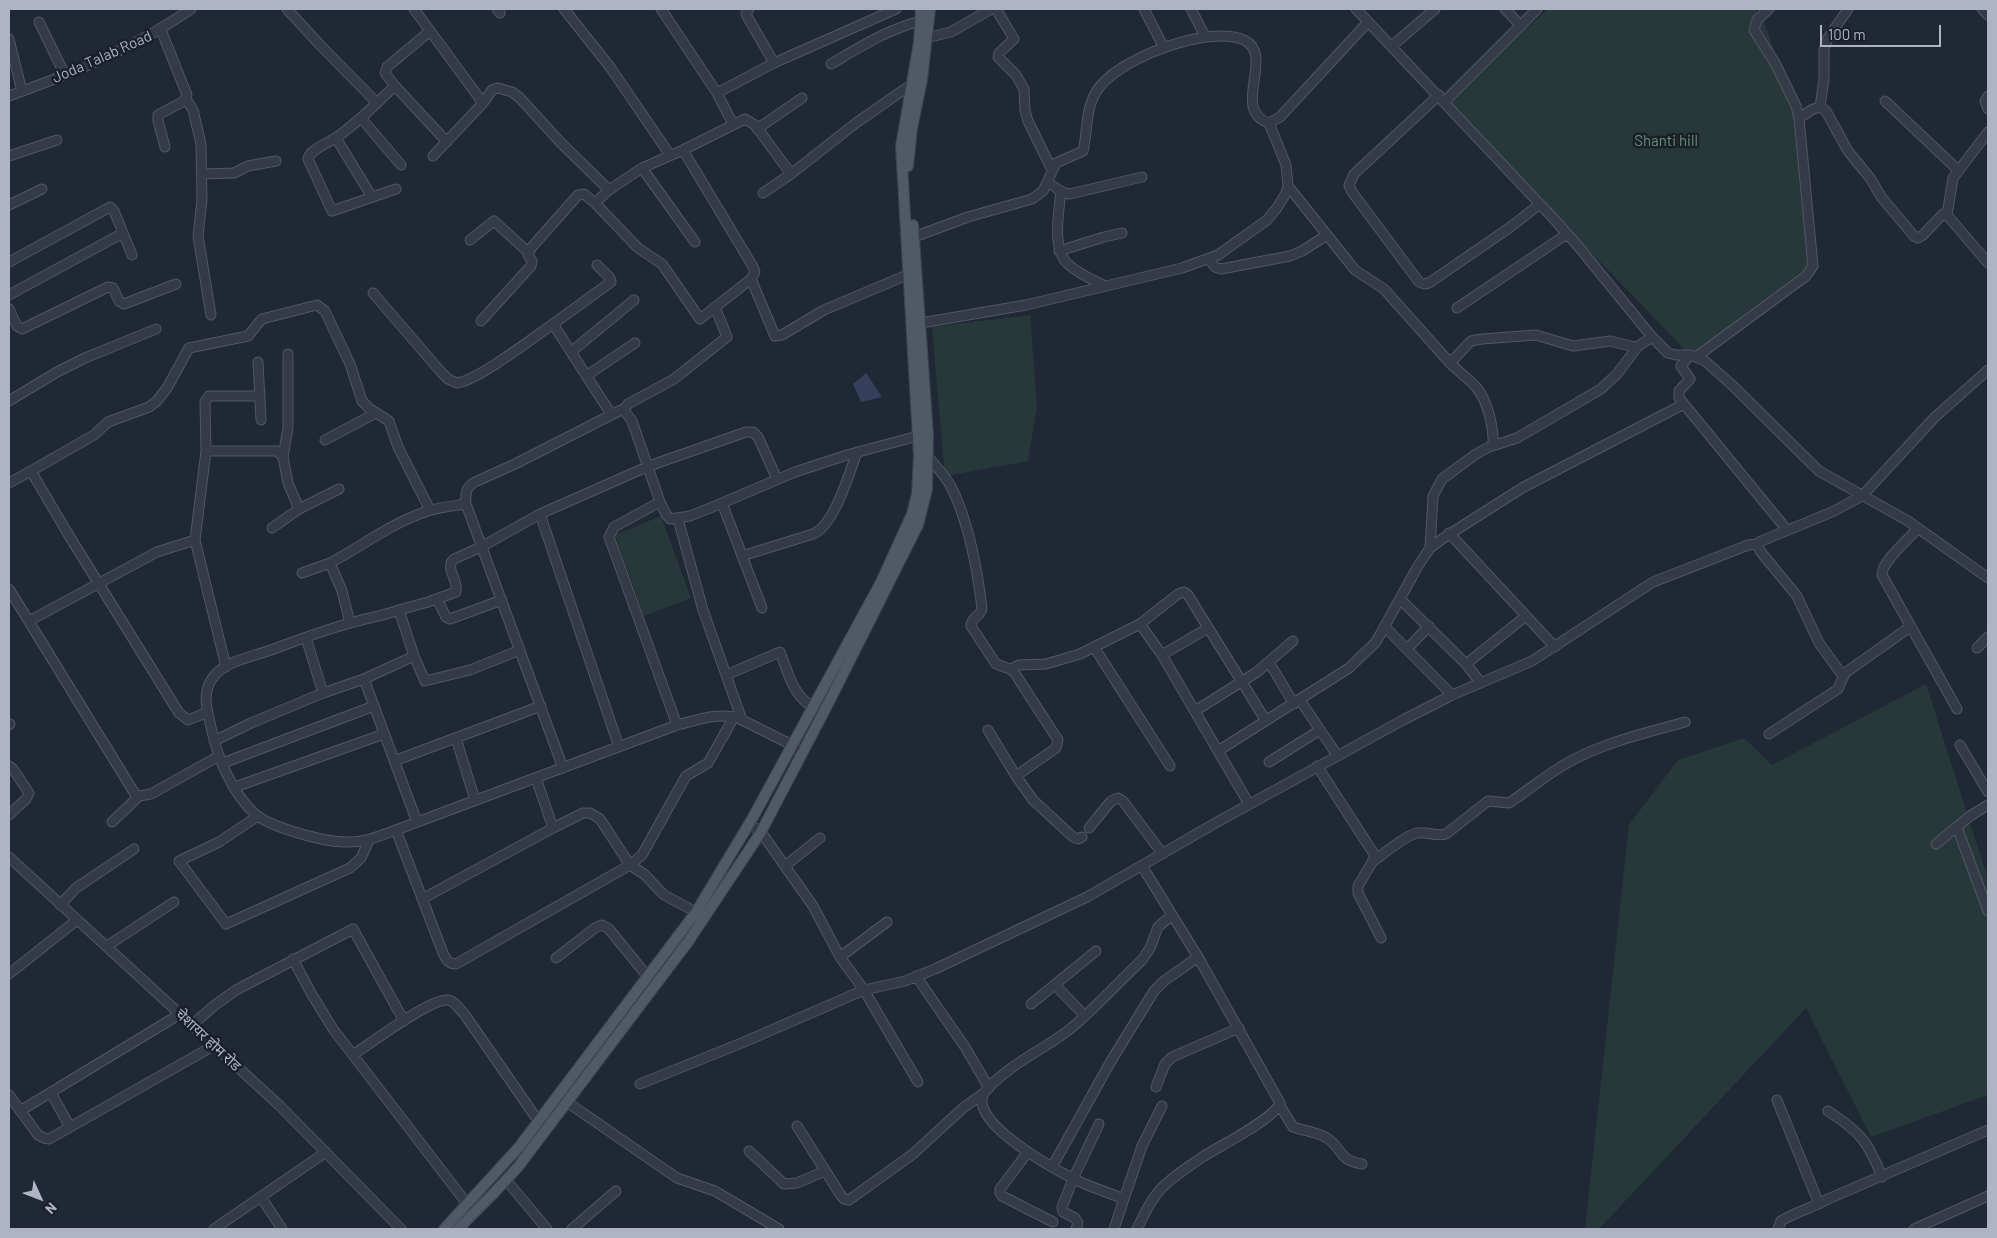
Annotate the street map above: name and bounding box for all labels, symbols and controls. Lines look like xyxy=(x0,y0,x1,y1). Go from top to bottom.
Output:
scale bar xyxy=(1822,15,1943,47)
text: 100 m xyxy=(1828,25,1866,43)
street label: Joda Talab Road xyxy=(49,27,155,87)
park label: Shanti hill xyxy=(1634,132,1698,150)
street label: चेशायर होम रोड xyxy=(171,1005,245,1075)
north arrow xyxy=(15,1173,65,1223)
text: N xyxy=(42,1199,61,1218)

